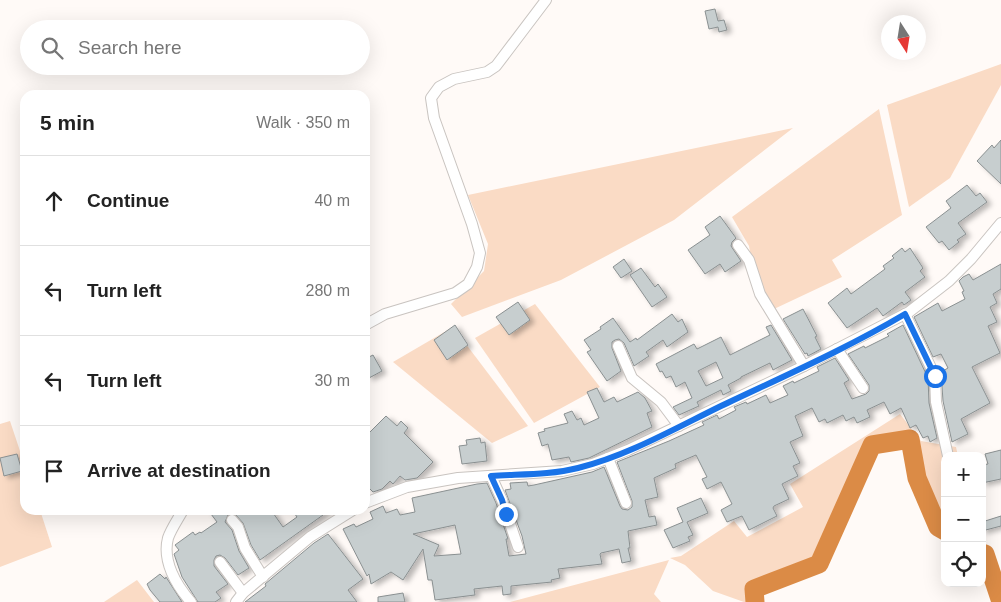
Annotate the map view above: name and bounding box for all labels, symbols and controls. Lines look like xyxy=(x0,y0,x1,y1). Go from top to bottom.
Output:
north arrow xyxy=(881,15,926,60)
search box xyxy=(20,20,370,75)
icon: search xyxy=(38,34,66,62)
text: Search here xyxy=(78,37,182,58)
text: 5 min xyxy=(40,111,95,134)
text: Walk · 350 m xyxy=(256,114,350,131)
icon: ahead xyxy=(40,187,68,215)
text: Continue xyxy=(87,190,169,211)
text: 40 m xyxy=(314,192,350,209)
icon: left xyxy=(40,277,68,305)
text: Turn left xyxy=(87,280,162,301)
text: 280 m xyxy=(306,282,350,299)
route start xyxy=(924,365,947,388)
icon: left xyxy=(40,367,68,395)
text: Turn left xyxy=(87,370,162,391)
text: 30 m xyxy=(314,372,350,389)
map controls xyxy=(941,452,986,587)
button: + xyxy=(941,452,986,497)
icon: arrive xyxy=(40,457,68,485)
text: Arrive at destination xyxy=(87,460,271,481)
button: − xyxy=(941,497,986,542)
route end xyxy=(495,503,518,526)
button: locate xyxy=(941,542,986,587)

